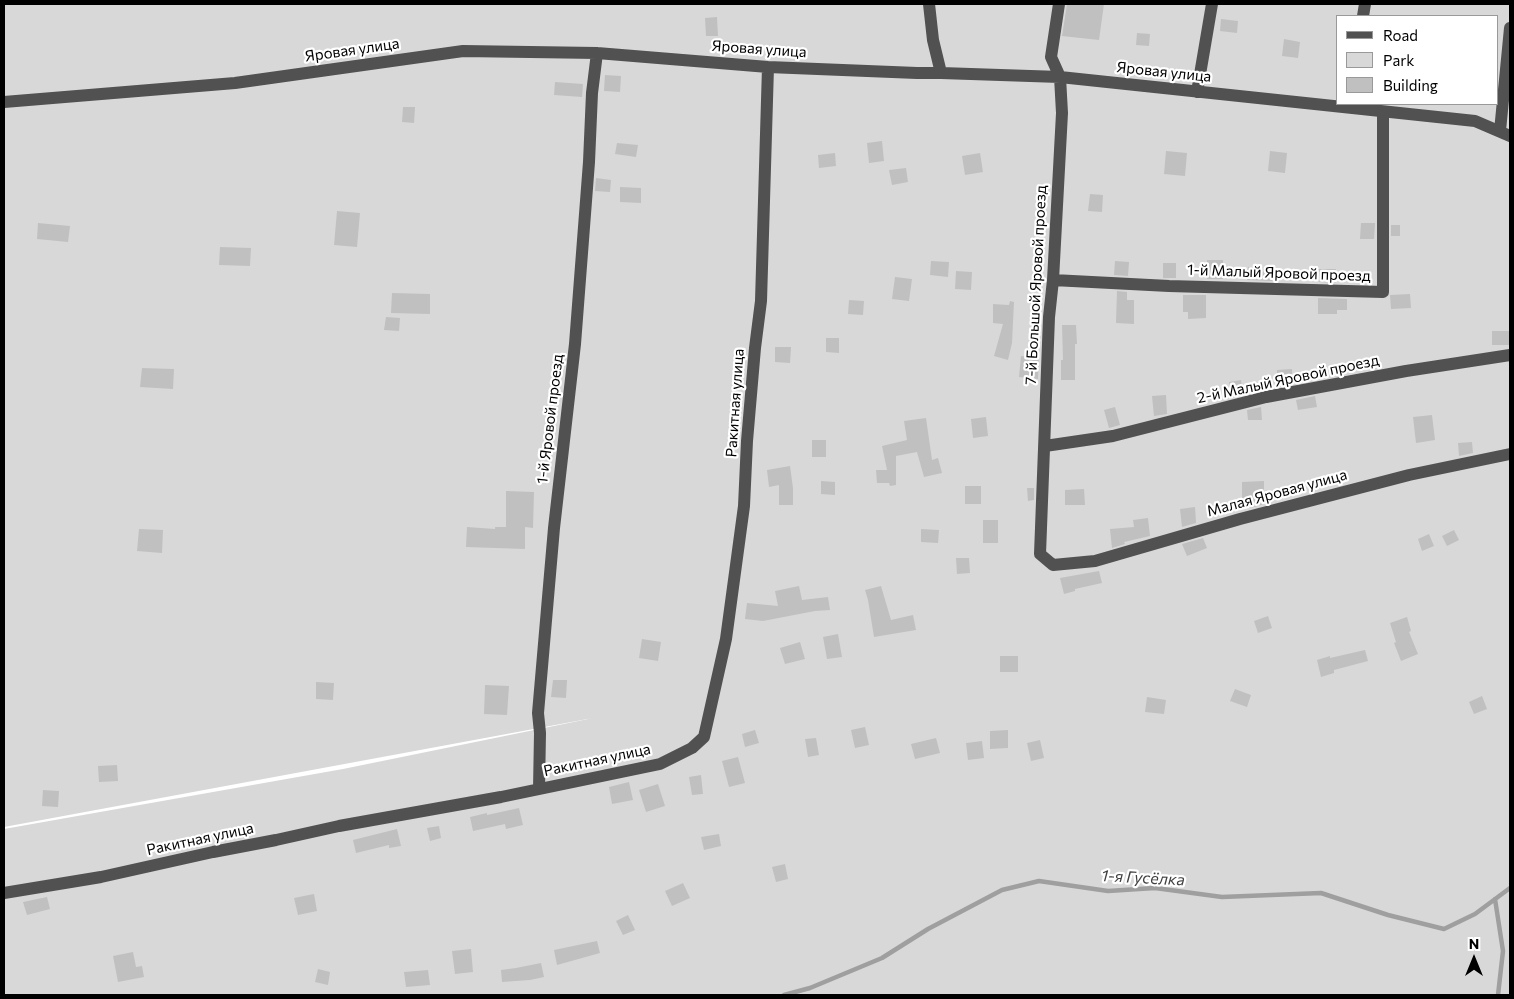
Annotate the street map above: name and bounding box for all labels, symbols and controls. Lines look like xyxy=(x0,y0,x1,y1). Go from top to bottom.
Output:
legend xyxy=(1336,15,1499,105)
text: Road xyxy=(1383,26,1418,44)
street label: Яровая улица xyxy=(304,34,400,66)
street label: Яровая улица xyxy=(711,37,807,61)
text: Park xyxy=(1383,51,1414,69)
street label: Яровая улица xyxy=(1116,58,1212,86)
text: Building xyxy=(1383,76,1438,94)
street label: 7-й Большой Яровой проезд xyxy=(1022,185,1050,385)
street label: 1-й Малый Яровой проезд xyxy=(1187,261,1371,285)
street label: Ракитная улица xyxy=(722,348,748,458)
street label: 2-й Малый Яровой проезд xyxy=(1195,351,1381,407)
street label: 1-й Яровой проезд xyxy=(533,353,567,485)
street label: Малая Яровая улица xyxy=(1205,466,1349,520)
street label: Ракитная улица xyxy=(542,740,652,780)
street label: Ракитная улица xyxy=(145,819,255,859)
water label: 1-я Гусёлка xyxy=(1101,866,1185,890)
north arrow xyxy=(1449,934,1499,984)
text: N xyxy=(1469,935,1479,952)

